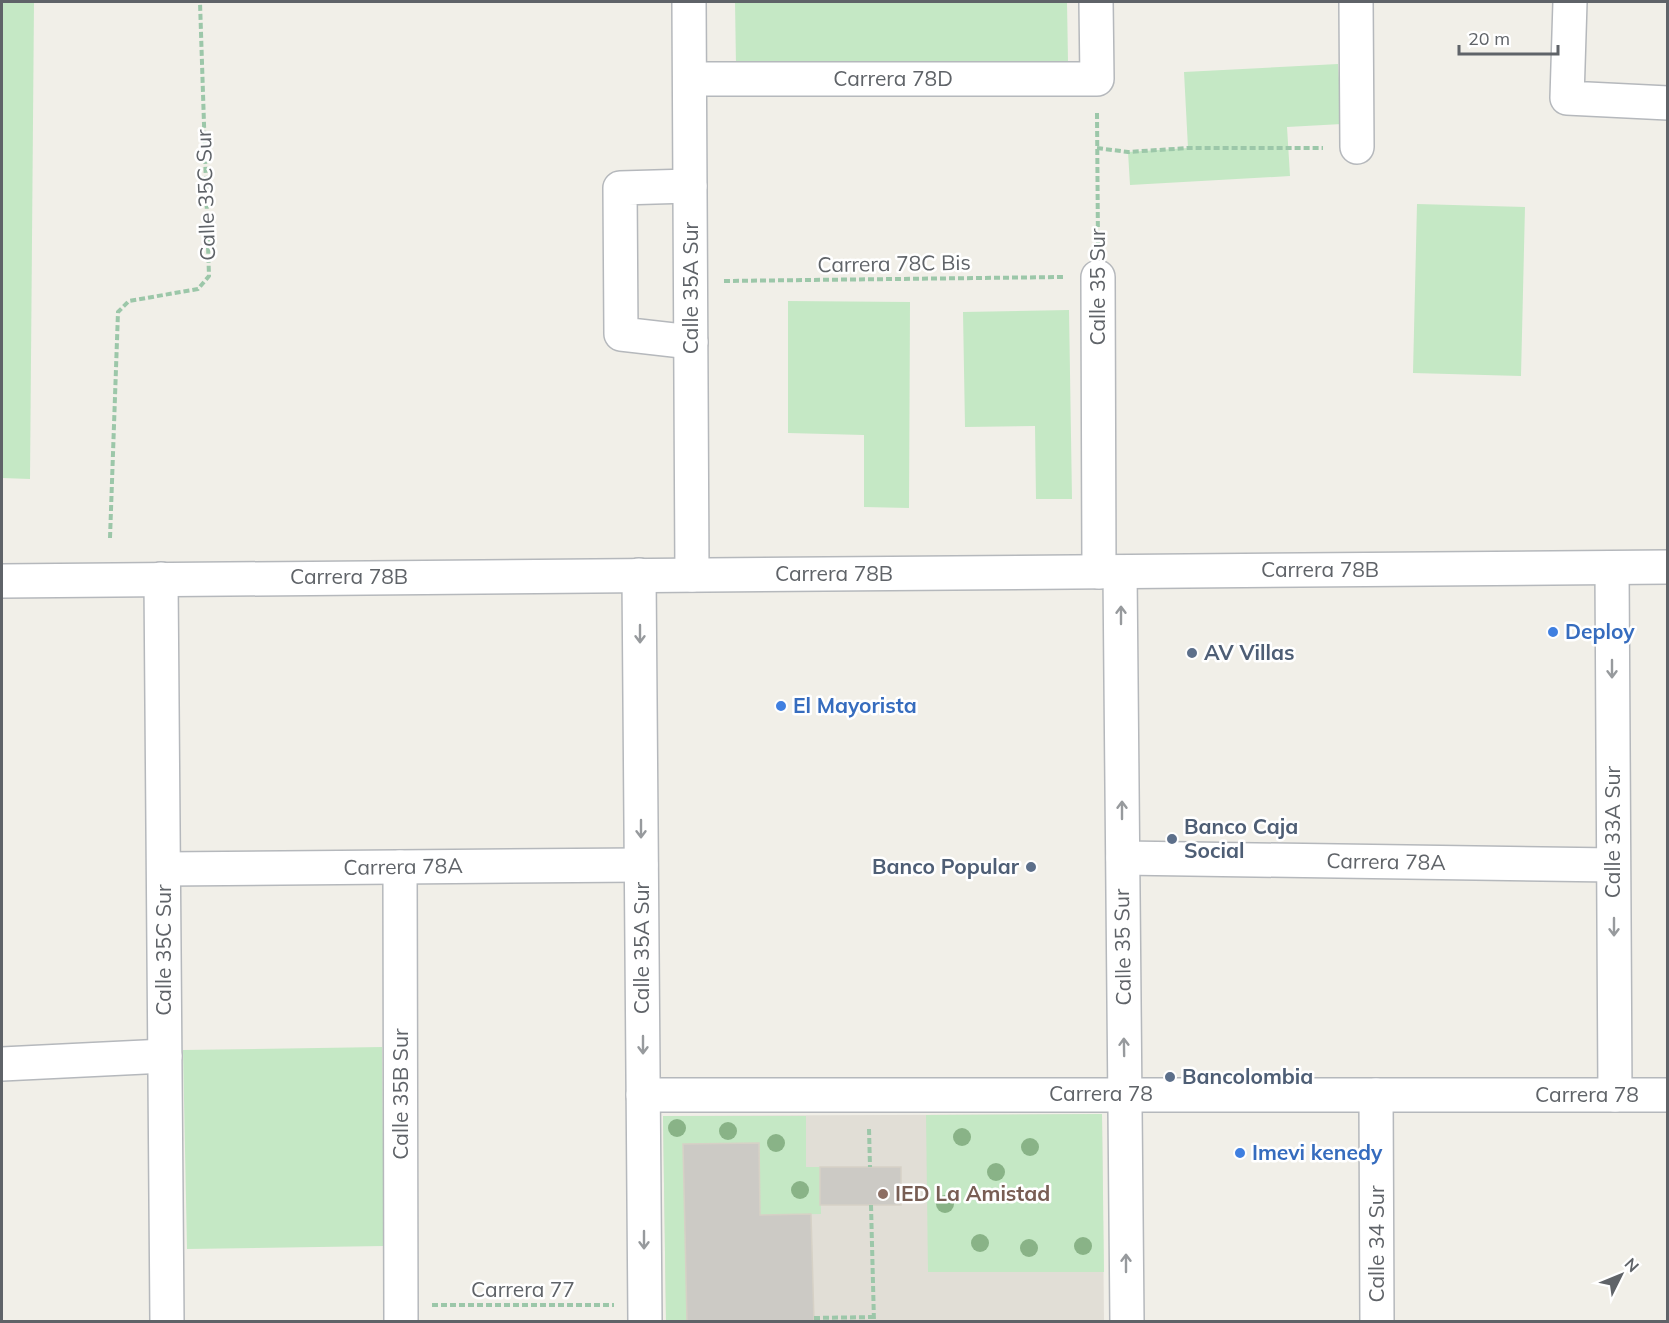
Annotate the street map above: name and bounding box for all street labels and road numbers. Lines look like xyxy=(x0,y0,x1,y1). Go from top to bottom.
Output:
street label: Carrera 78D xyxy=(833,65,953,91)
street label: Calle 35C Sur xyxy=(190,129,220,261)
street label: Calle 35A Sur xyxy=(677,221,703,354)
street label: Calle 35 Sur xyxy=(1084,228,1110,346)
street label: Carrera 78C Bis xyxy=(817,249,971,277)
street label: Carrera 78B xyxy=(1261,556,1379,582)
street label: Carrera 78B xyxy=(775,560,893,586)
street label: Carrera 78B xyxy=(290,563,408,589)
street label: Calle 33A Sur xyxy=(1599,765,1625,898)
street label: Carrera 78A xyxy=(1326,847,1446,875)
street label: Carrera 78A xyxy=(343,852,463,880)
street label: Calle 35A Sur xyxy=(628,881,654,1014)
street label: Calle 35C Sur xyxy=(150,884,176,1016)
street label: Calle 35 Sur xyxy=(1108,888,1136,1006)
street label: Calle 35B Sur xyxy=(387,1028,413,1160)
street label: Carrera 78 xyxy=(1049,1080,1153,1106)
street label: Carrera 78 xyxy=(1535,1081,1639,1107)
street label: Calle 34 Sur xyxy=(1363,1185,1389,1303)
street label: Carrera 77 xyxy=(471,1276,575,1302)

